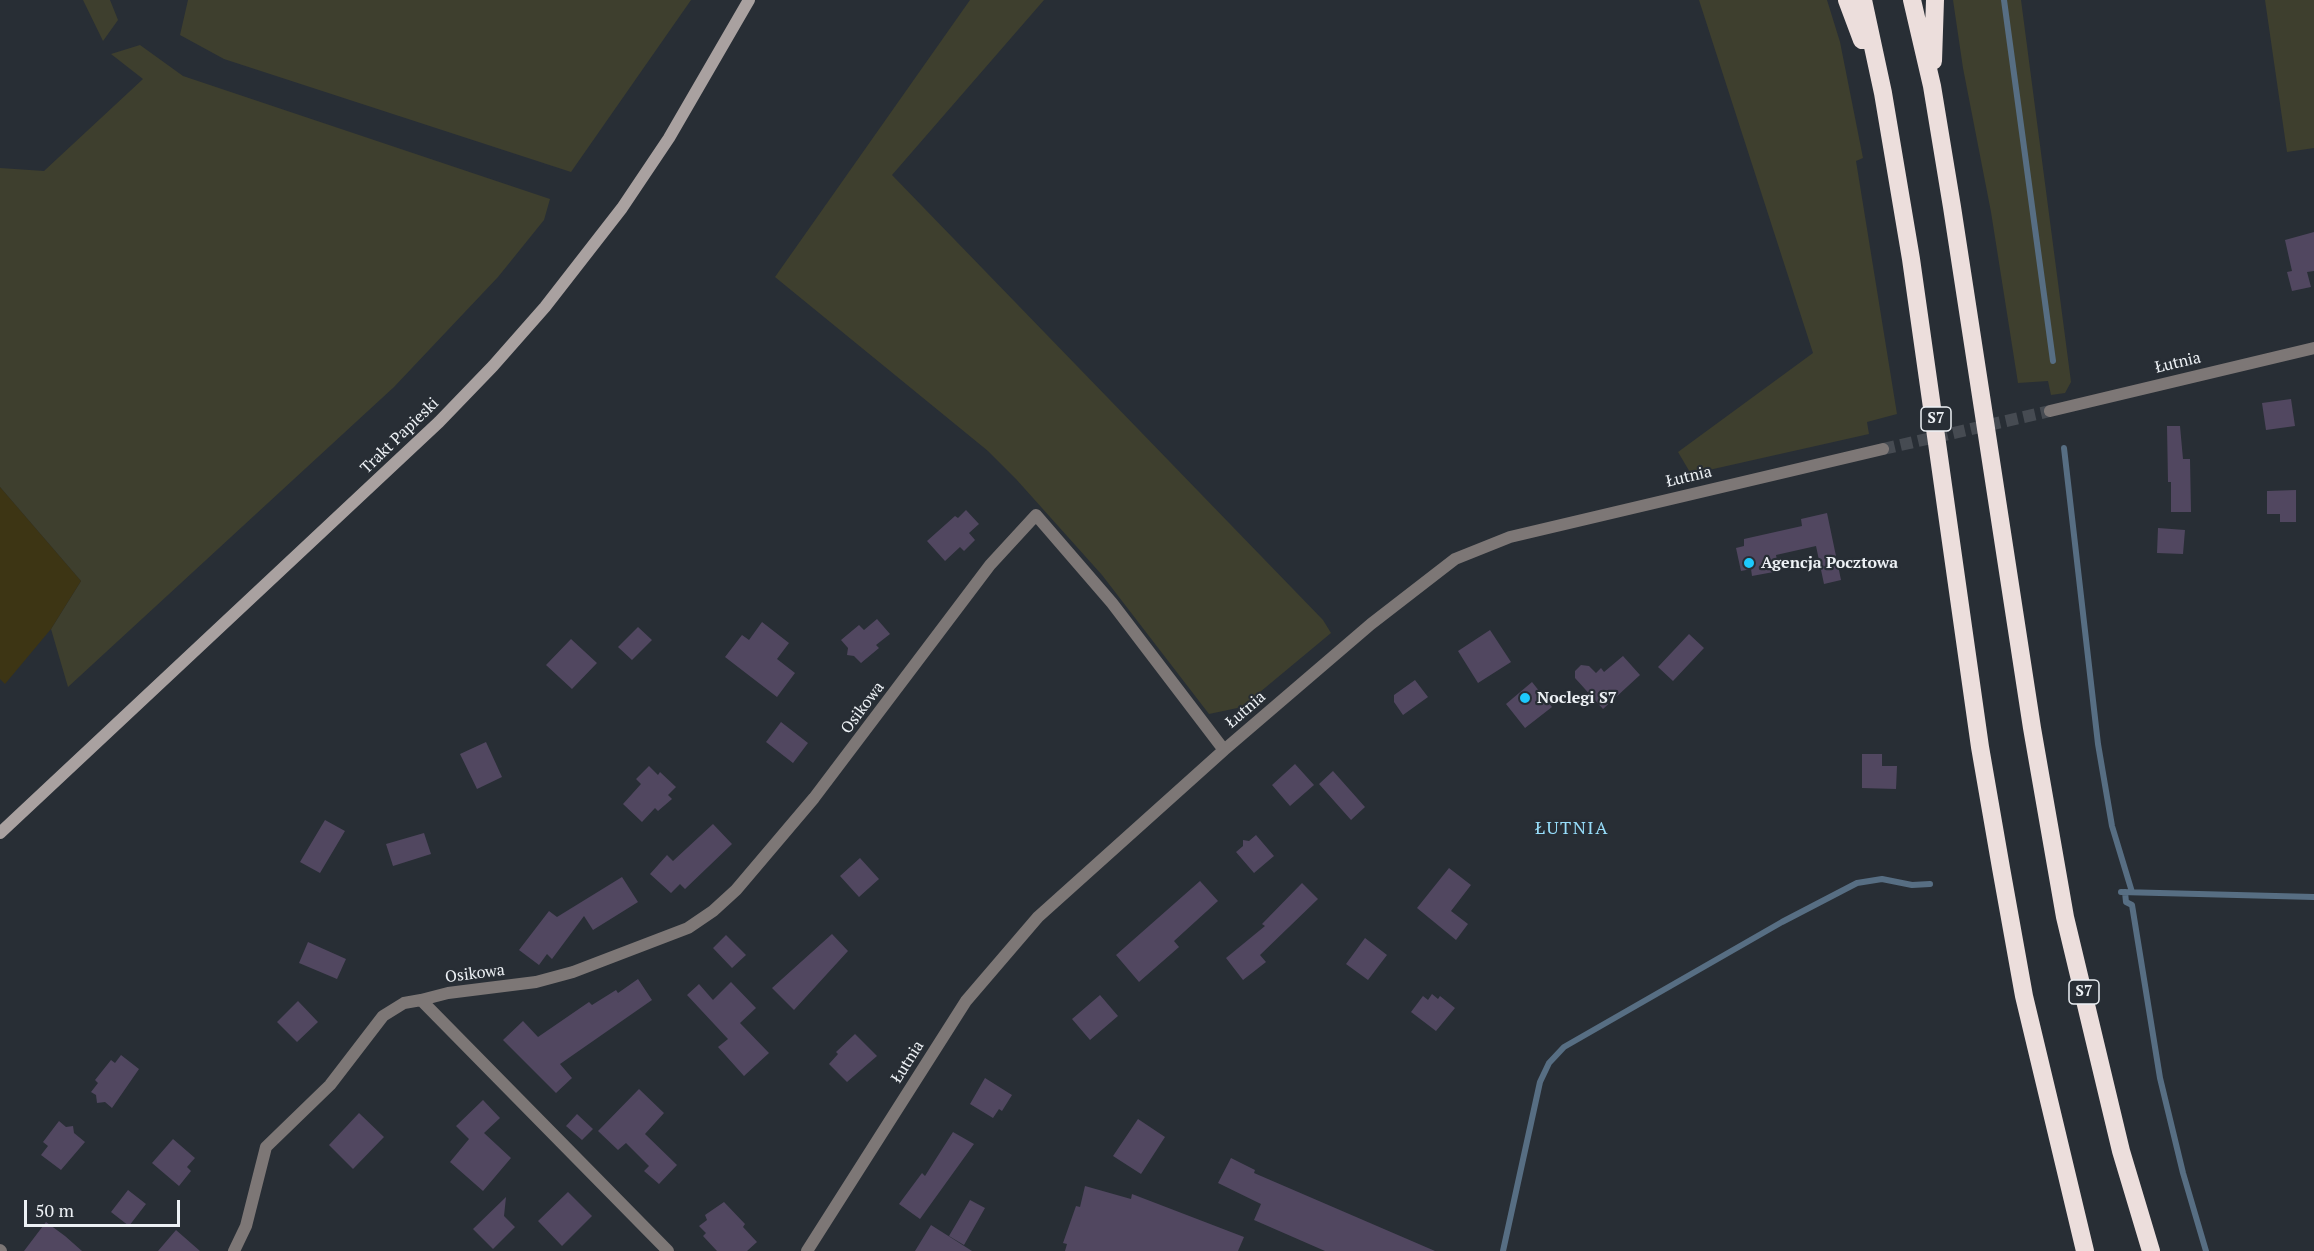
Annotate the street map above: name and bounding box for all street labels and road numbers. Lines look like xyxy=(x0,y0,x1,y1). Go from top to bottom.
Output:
street label: Łutnia xyxy=(2153,348,2203,378)
street label: Trakt Papieski xyxy=(357,394,443,478)
road number: S7 xyxy=(1921,407,1951,431)
street label: Łutnia xyxy=(1664,462,1714,492)
street label: Osikowa xyxy=(837,678,889,738)
street label: Łutnia xyxy=(1222,688,1270,732)
street label: Osikowa xyxy=(444,961,506,987)
road number: S7 xyxy=(2069,980,2099,1004)
street label: Łutnia xyxy=(888,1037,928,1087)

